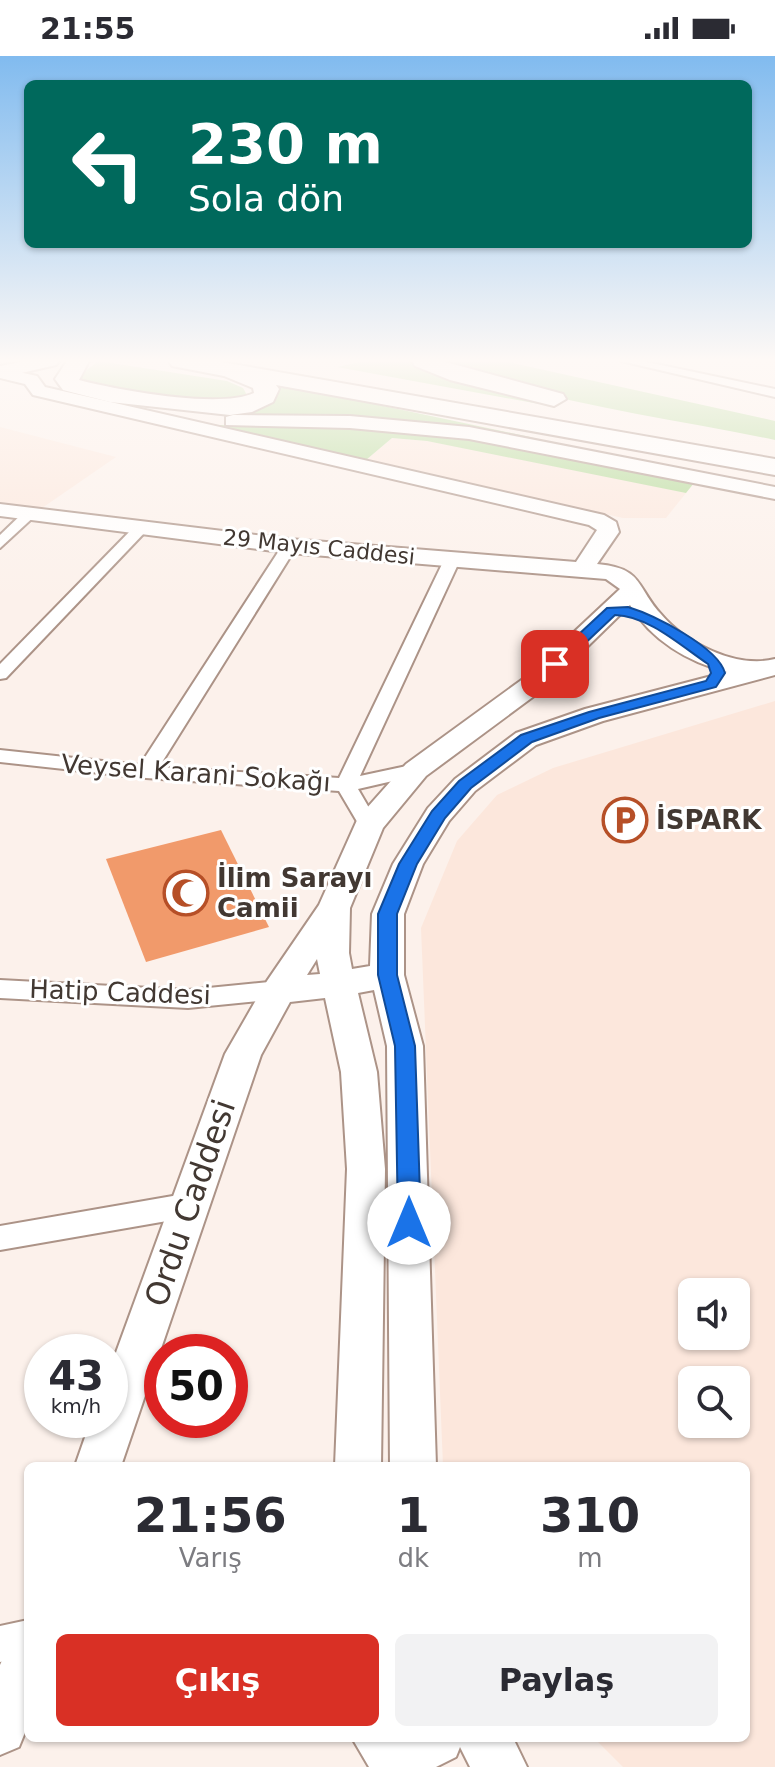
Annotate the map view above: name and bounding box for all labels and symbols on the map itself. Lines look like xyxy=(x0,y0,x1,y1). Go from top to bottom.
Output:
street label: 29 Mayıs Caddesi xyxy=(222,524,416,570)
pin xyxy=(521,630,589,698)
street label: Veysel Karani Sokağı xyxy=(60,749,332,797)
parking icon: İSPARK xyxy=(601,796,649,844)
place label: İSPARK xyxy=(656,804,762,835)
place label: İlim Sarayı Camii xyxy=(217,862,372,923)
mosque icon: İlim Sarayı Camii xyxy=(162,869,210,917)
street label: Hatip Caddesi xyxy=(29,974,211,1010)
street label: Ordu Caddesi xyxy=(137,1095,243,1311)
position arrow xyxy=(367,1181,451,1265)
speed limit sign: 50 xyxy=(144,1334,248,1438)

